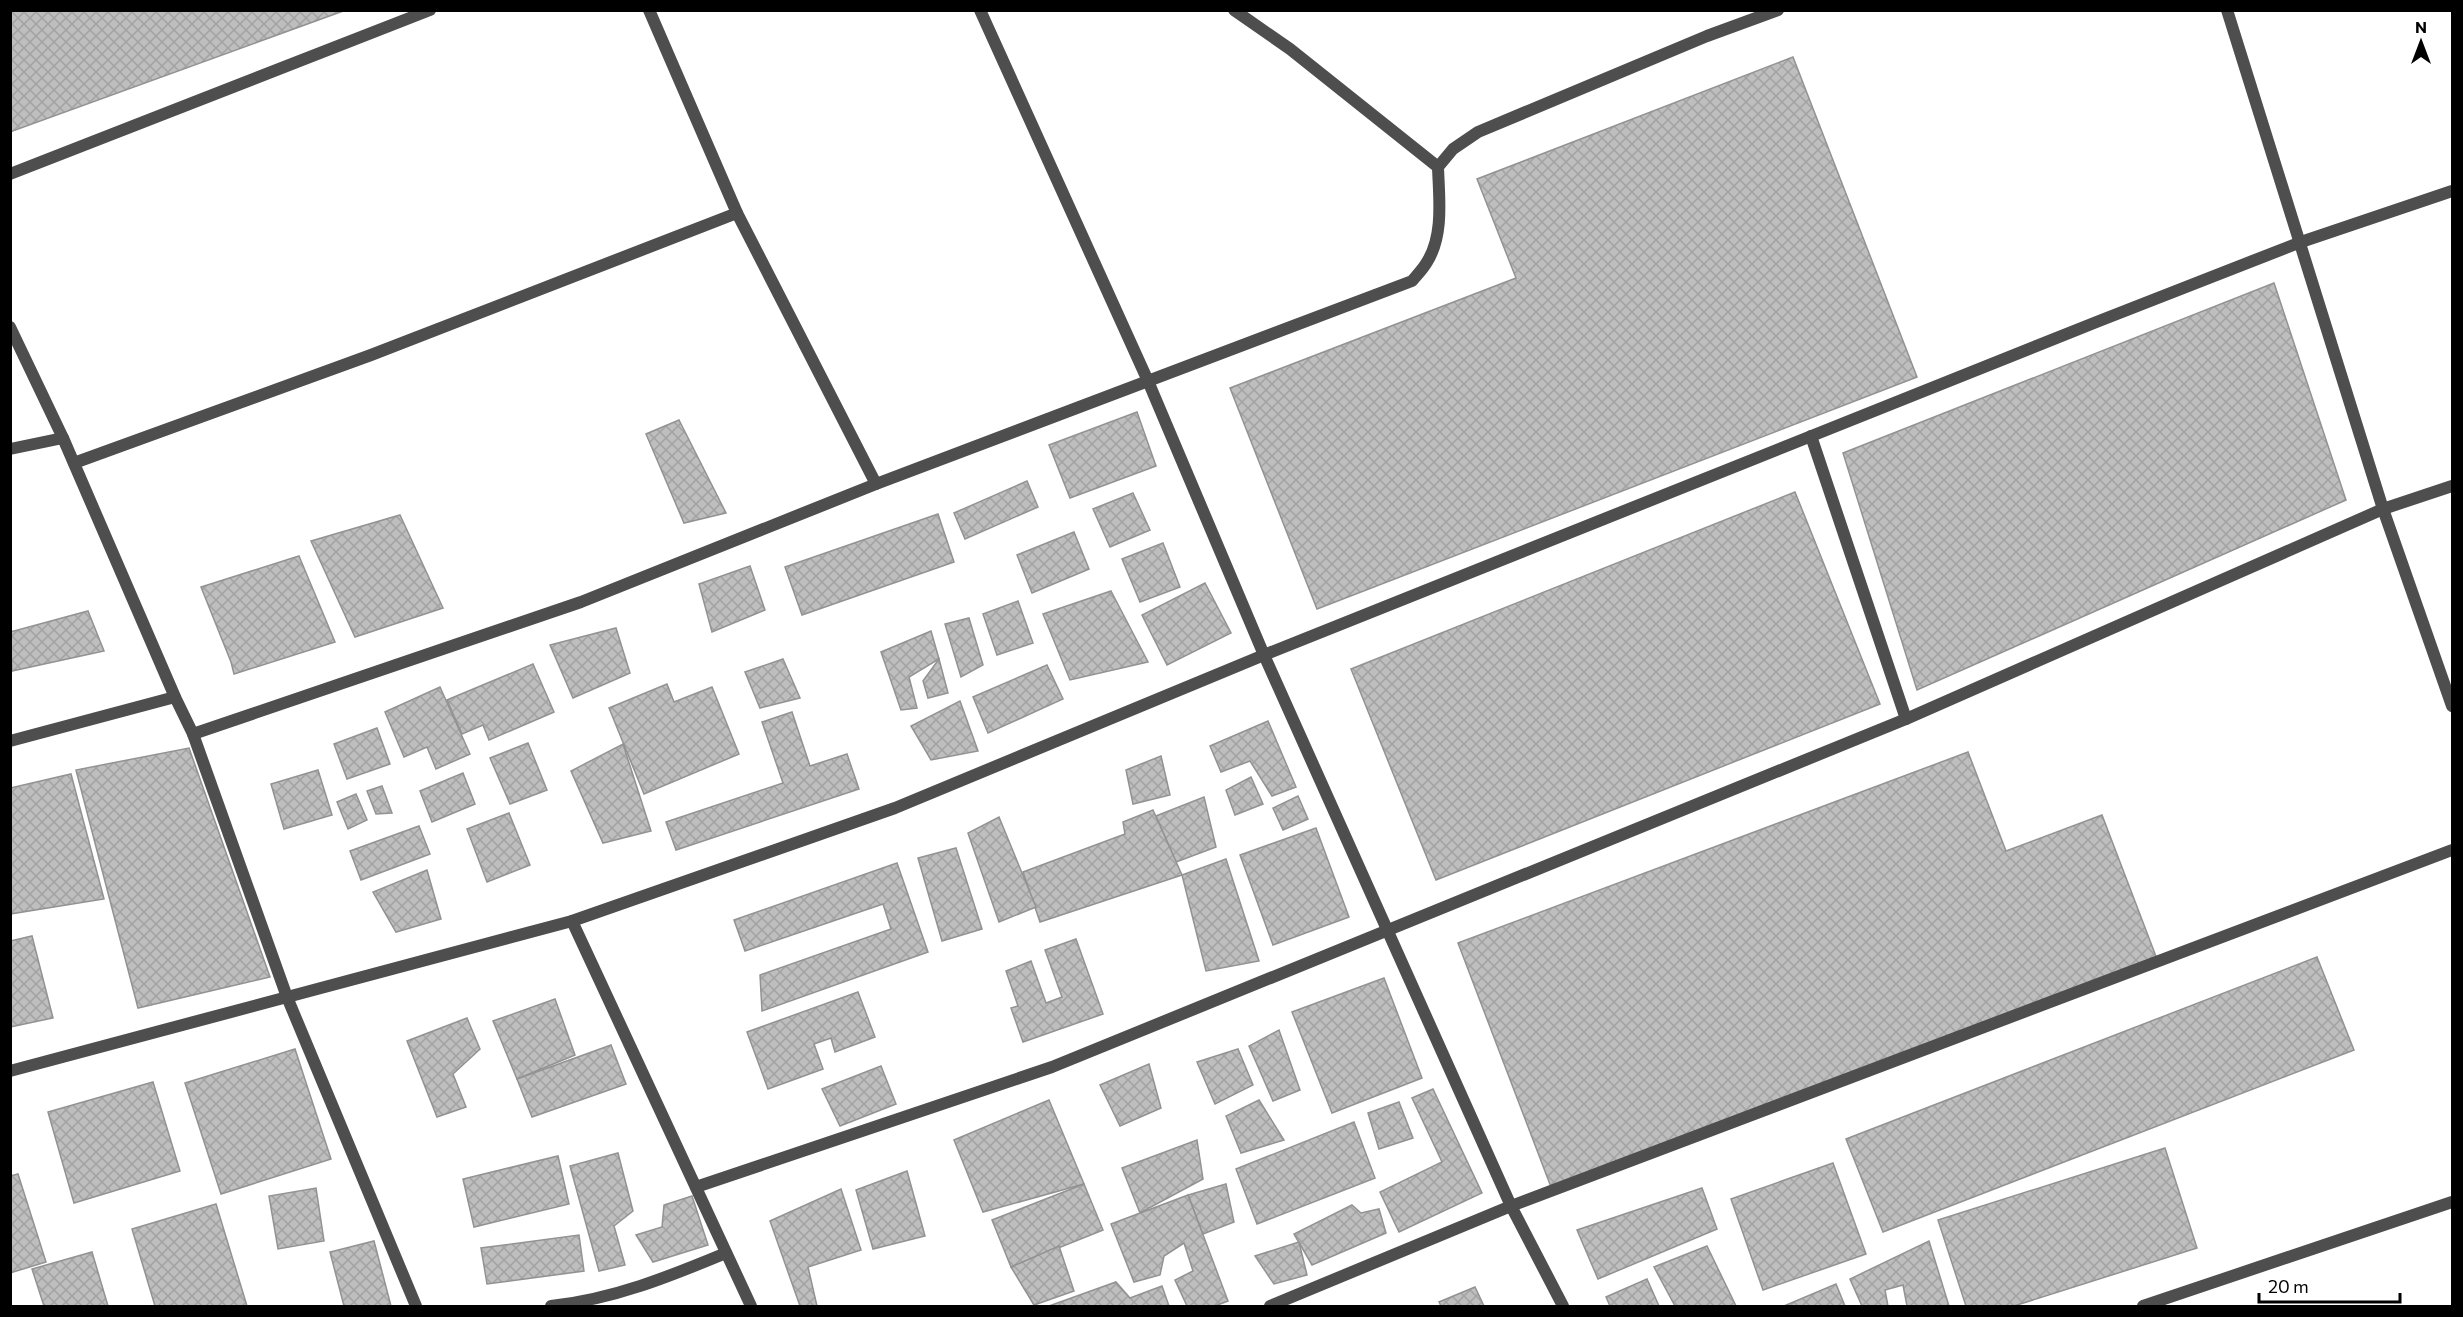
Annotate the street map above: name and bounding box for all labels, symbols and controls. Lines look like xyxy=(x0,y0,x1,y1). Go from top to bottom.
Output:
north arrow xyxy=(2391,12,2451,72)
text: N xyxy=(2415,17,2427,36)
scale bar xyxy=(2259,1266,2400,1304)
text: 20 m xyxy=(2268,1275,2309,1297)

